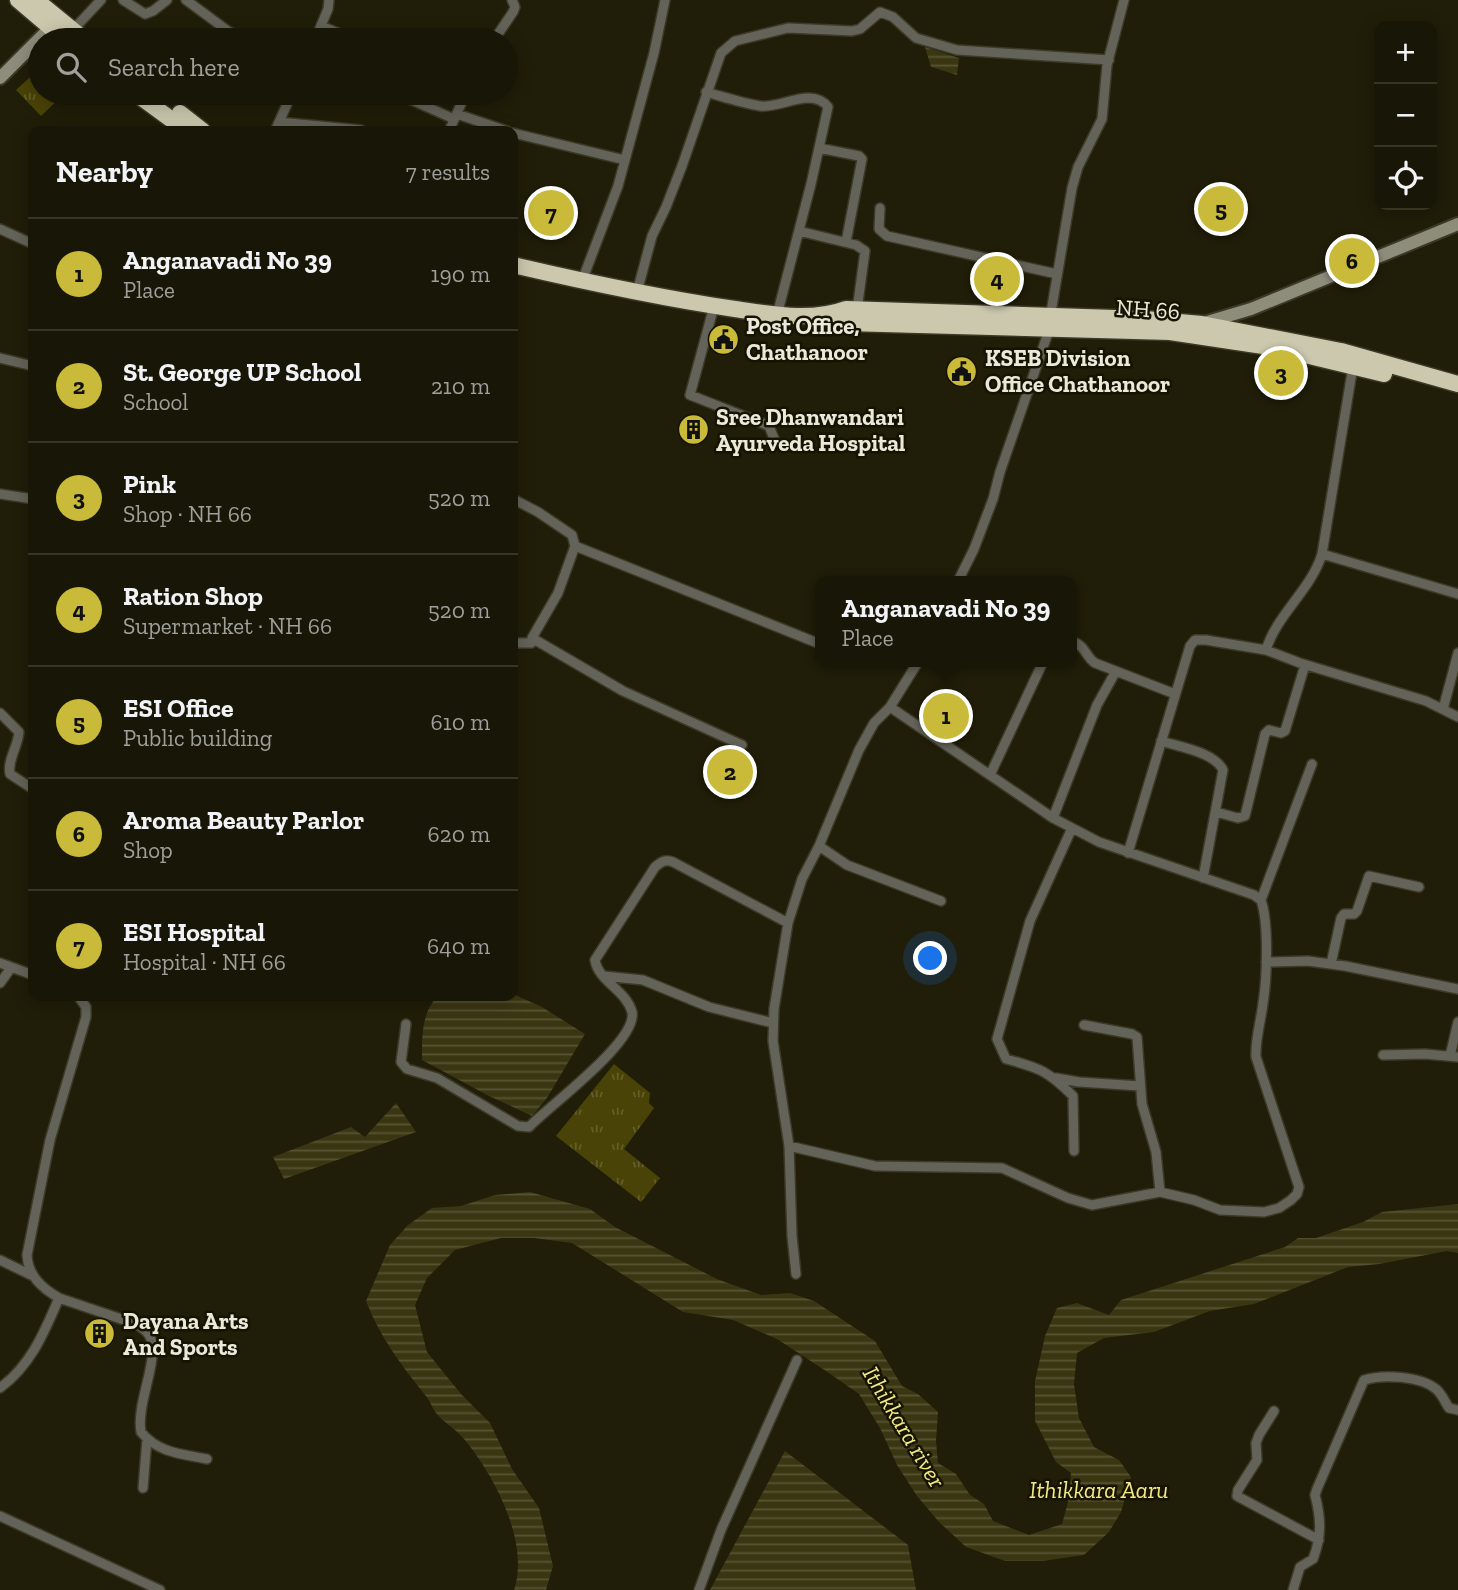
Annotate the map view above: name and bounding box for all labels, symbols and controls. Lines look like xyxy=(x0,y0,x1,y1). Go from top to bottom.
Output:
map controls xyxy=(1374,21,1437,210)
button: + xyxy=(1374,21,1437,84)
search box xyxy=(28,28,518,105)
icon: search xyxy=(52,48,90,86)
text: Search here xyxy=(108,51,240,83)
button: − xyxy=(1374,84,1437,147)
button: locate xyxy=(1374,147,1437,210)
text: Nearby xyxy=(56,154,153,190)
text: 7 results xyxy=(406,158,490,186)
pin: 5 xyxy=(1198,183,1244,235)
pin: 7 xyxy=(528,187,574,239)
pin: 6 xyxy=(1329,235,1375,287)
text: Anganavadi No 39 xyxy=(123,244,332,276)
pin: 4 xyxy=(974,253,1020,305)
text: 1 xyxy=(74,260,84,288)
text: 190 m xyxy=(431,260,490,288)
text: Place xyxy=(123,276,175,304)
street label: NH 66 xyxy=(1115,293,1181,325)
place label: Post Office, Chathanoor xyxy=(746,312,868,366)
public building icon: Post Office, Chathanoor xyxy=(706,322,740,356)
place label: KSEB Division Office Chathanoor xyxy=(985,344,1170,398)
pin: 3 xyxy=(1258,347,1304,399)
public building icon: KSEB Division Office Chathanoor xyxy=(945,354,979,388)
text: St. George UP School xyxy=(123,356,361,388)
text: 2 xyxy=(73,372,85,400)
text: 210 m xyxy=(431,372,490,400)
text: School xyxy=(123,388,188,416)
place label: Sree Dhanwandari Ayurveda Hospital xyxy=(716,403,906,457)
building icon: Sree Dhanwandari Ayurveda Hospital xyxy=(676,413,710,447)
text: Pink xyxy=(123,468,176,500)
text: 3 xyxy=(73,484,85,512)
text: 520 m xyxy=(428,484,490,512)
text: Shop · NH 66 xyxy=(123,500,252,528)
popup xyxy=(815,576,1077,667)
text: Ration Shop xyxy=(123,580,263,612)
text: Anganavadi No 39 xyxy=(842,592,1050,624)
text: 4 xyxy=(72,596,86,624)
text: 520 m xyxy=(428,596,490,624)
text: Supermarket · NH 66 xyxy=(123,612,332,640)
text: Place xyxy=(842,624,893,652)
pin: 1 xyxy=(923,690,969,742)
text: ESI Office xyxy=(123,692,234,724)
text: 5 xyxy=(73,708,85,736)
text: 610 m xyxy=(431,708,490,736)
text: Public building xyxy=(123,724,272,752)
pin: 2 xyxy=(707,746,753,798)
text: Aroma Beauty Parlor xyxy=(123,804,364,836)
text: 6 xyxy=(73,820,85,848)
text: 620 m xyxy=(428,820,490,848)
text: Shop xyxy=(123,836,173,864)
text: ESI Hospital xyxy=(123,916,265,948)
text: 7 xyxy=(73,932,85,960)
text: 640 m xyxy=(427,932,490,960)
your location xyxy=(913,941,947,975)
text: Hospital · NH 66 xyxy=(123,948,286,976)
place label: Dayana Arts And Sports xyxy=(123,1307,249,1361)
building icon: Dayana Arts And Sports xyxy=(83,1317,117,1351)
water label: Ithikkara river xyxy=(857,1361,952,1493)
water label: Ithikkara Aaru xyxy=(1029,1475,1169,1504)

